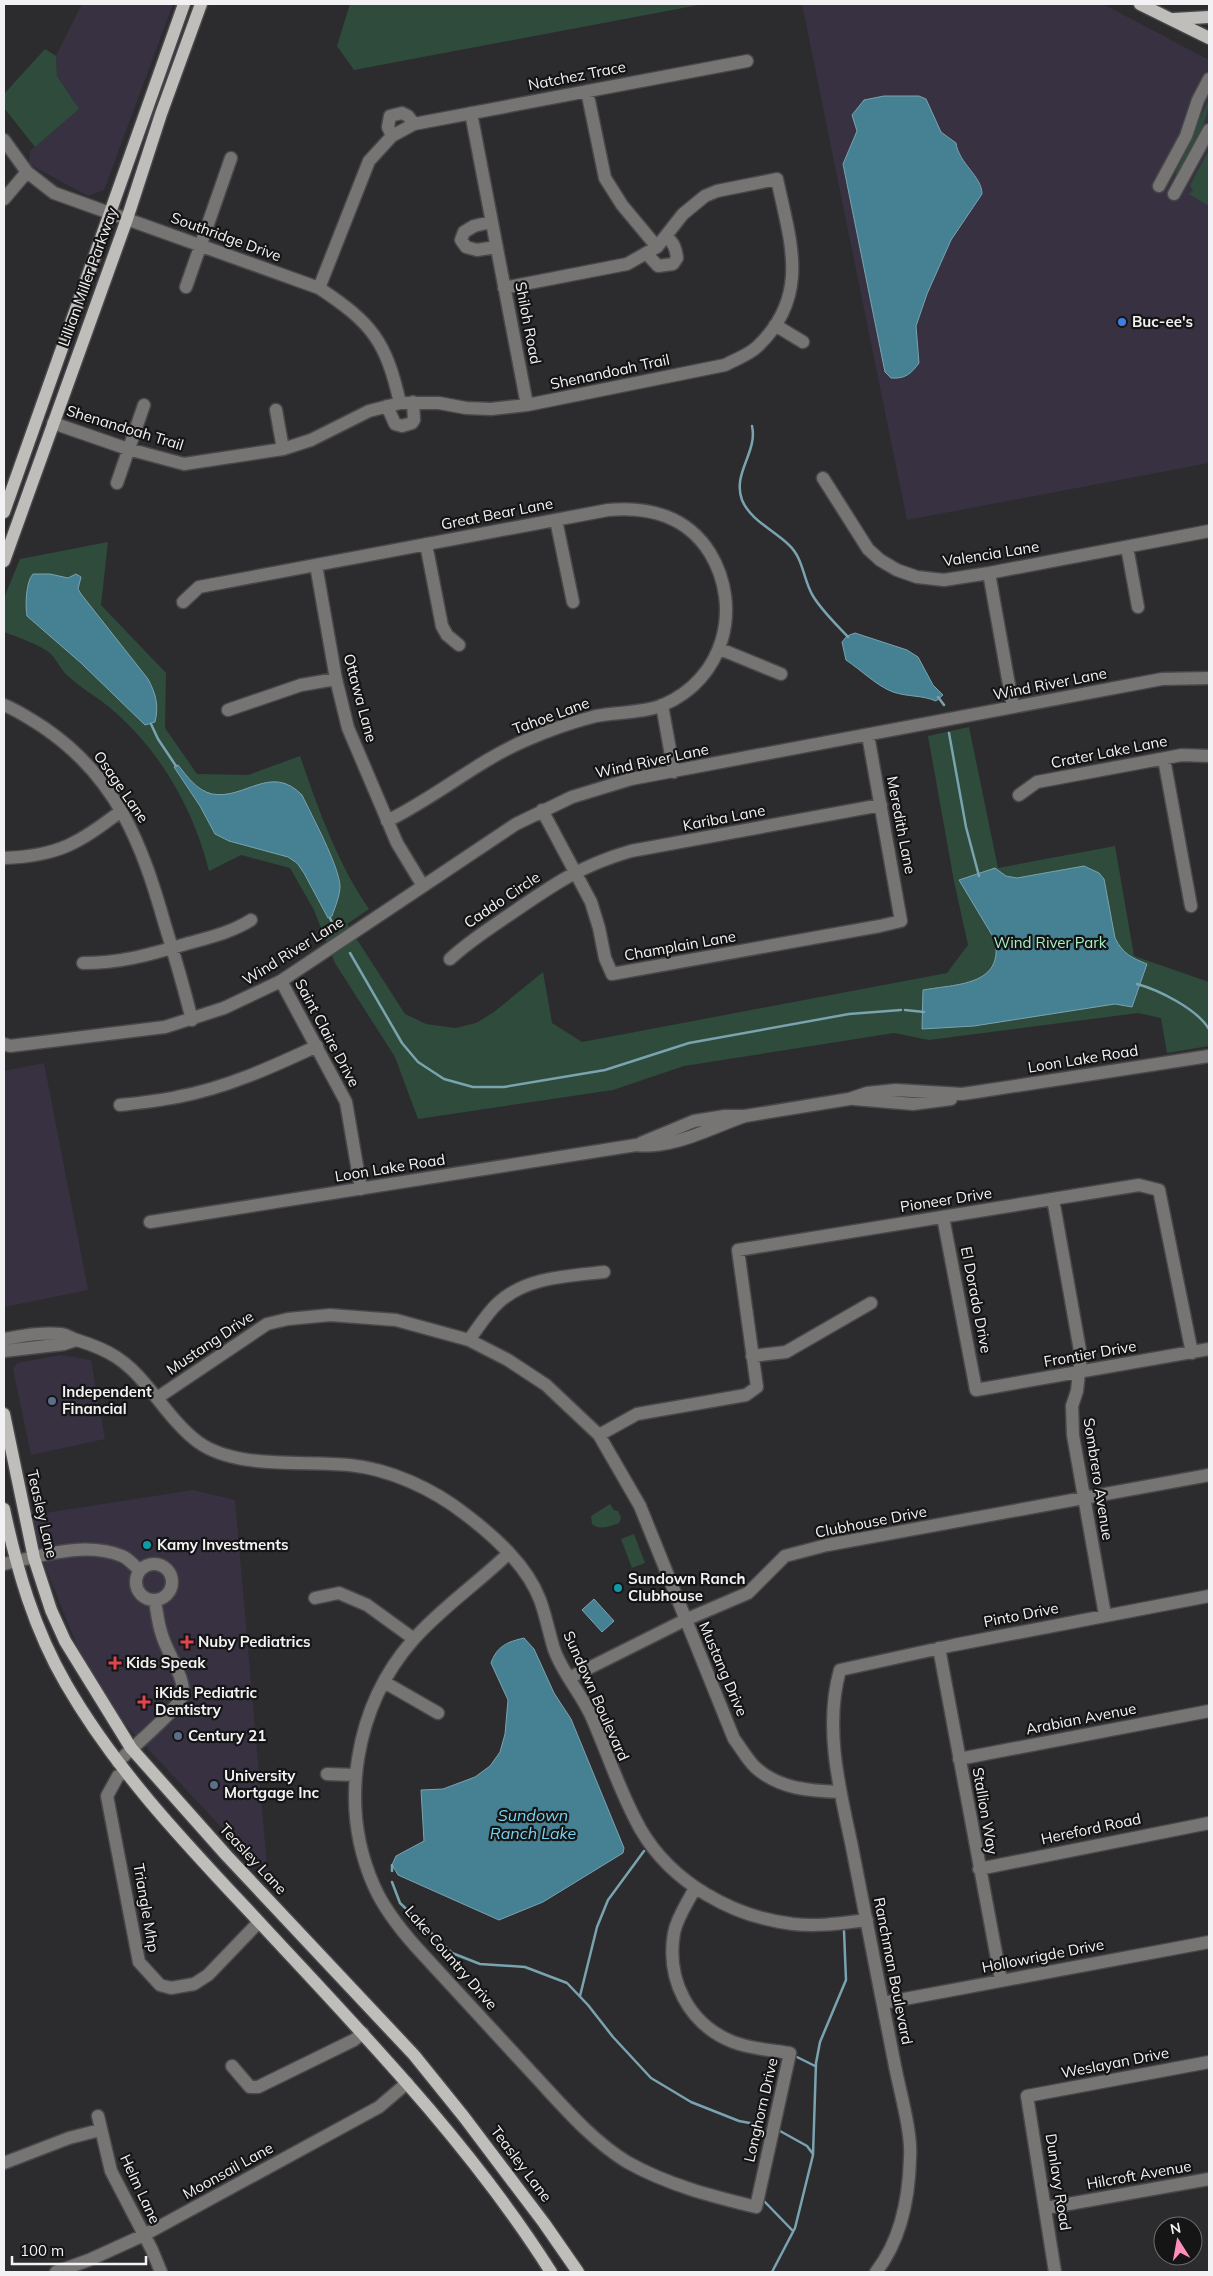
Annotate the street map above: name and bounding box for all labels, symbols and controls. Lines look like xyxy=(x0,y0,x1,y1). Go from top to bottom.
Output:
street label: Natchez Trace xyxy=(526,57,627,94)
street label: Lillian Miller Parkway xyxy=(54,205,121,349)
street label: Southridge Drive xyxy=(168,208,284,265)
street label: Shiloh Road xyxy=(511,280,546,366)
place label: Buc-ee's xyxy=(1132,312,1193,331)
marker: Buc-ee's xyxy=(1116,316,1128,328)
street label: Shenandoah Trail xyxy=(548,350,671,393)
street label: Shenandoah Trail xyxy=(64,401,186,454)
street label: Great Bear Lane xyxy=(439,493,554,534)
street label: Valencia Lane xyxy=(941,537,1040,570)
street label: Ottawa Lane xyxy=(340,652,381,744)
street label: Wind River Lane xyxy=(991,663,1108,704)
street label: Tahoe Lane xyxy=(510,693,592,738)
street label: Crater Lake Lane xyxy=(1049,731,1169,772)
street label: Wind River Lane xyxy=(593,739,710,782)
street label: Osage Lane xyxy=(90,747,153,826)
street label: Meredith Lane xyxy=(883,774,920,875)
street label: Kariba Lane xyxy=(681,800,767,835)
street label: Caddo Circle xyxy=(460,867,543,932)
street label: Wind River Lane xyxy=(239,912,347,989)
street label: Champlain Lane xyxy=(623,926,737,965)
park label: Wind River Park xyxy=(994,933,1107,952)
street label: Saint Claire Drive xyxy=(291,975,364,1090)
street label: Loon Lake Road xyxy=(1026,1040,1139,1077)
street label: Loon Lake Road xyxy=(333,1149,446,1186)
street label: Pioneer Drive xyxy=(899,1183,993,1216)
street label: El Dorado Drive xyxy=(957,1245,996,1355)
street label: Mustang Drive xyxy=(162,1306,257,1379)
street label: Frontier Drive xyxy=(1042,1336,1138,1371)
place label: Independent Financial xyxy=(62,1382,152,1418)
marker: Independent Financial xyxy=(46,1395,58,1407)
street label: Sombrero Avenue xyxy=(1079,1416,1118,1541)
street label: Teasley Lane xyxy=(23,1468,62,1560)
street label: Clubhouse Drive xyxy=(814,1501,928,1542)
place label: Kamy Investments xyxy=(157,1535,289,1554)
marker: Kamy Investments xyxy=(141,1539,153,1551)
place label: Sundown Ranch Clubhouse xyxy=(628,1569,746,1605)
marker: Sundown Ranch Clubhouse xyxy=(612,1582,624,1594)
street label: Pinto Drive xyxy=(982,1598,1060,1631)
street label: Mustang Drive xyxy=(695,1619,752,1719)
street label: Sundown Boulevard xyxy=(559,1628,634,1764)
place label: Nuby Pediatrics xyxy=(198,1632,311,1651)
marker: Nuby Pediatrics xyxy=(180,1635,194,1649)
place label: Kids Speak xyxy=(126,1653,206,1672)
marker: Kids Speak xyxy=(108,1656,122,1670)
place label: iKids Pediatric Dentistry xyxy=(155,1683,258,1719)
marker: iKids Pediatric Dentistry xyxy=(137,1695,151,1709)
street label: Arabian Avenue xyxy=(1024,1699,1138,1739)
place label: Century 21 xyxy=(188,1726,266,1745)
marker: Century 21 xyxy=(172,1730,184,1742)
place label: University Mortgage Inc xyxy=(224,1766,319,1802)
street label: Stallion Way xyxy=(968,1766,1003,1856)
marker: University Mortgage Inc xyxy=(208,1779,220,1791)
water label: Sundown Ranch Lake xyxy=(490,1805,577,1843)
street label: Hereford Road xyxy=(1039,1809,1143,1848)
street label: Teasley Lane xyxy=(216,1819,291,1898)
street label: Triangle Mhp xyxy=(129,1862,164,1954)
street label: Ranchman Boulevard xyxy=(870,1896,917,2046)
street label: Lake Country Drive xyxy=(401,1902,502,2014)
street label: Hollowrigde Drive xyxy=(980,1934,1106,1977)
street label: Weslayan Drive xyxy=(1059,2043,1171,2082)
street label: Longhorn Drive xyxy=(739,2056,782,2164)
street label: Teasley Lane xyxy=(487,2122,556,2205)
street label: Dunlavy Road xyxy=(1041,2132,1076,2232)
street label: Moonsail Lane xyxy=(179,2138,276,2203)
street label: Helm Lane xyxy=(116,2151,165,2227)
street label: Hilcroft Avenue xyxy=(1085,2156,1193,2193)
north arrow xyxy=(1153,2216,1203,2266)
text: N xyxy=(1169,2218,1182,2238)
scale bar xyxy=(12,2234,146,2266)
text: 100 m xyxy=(20,2241,64,2260)

